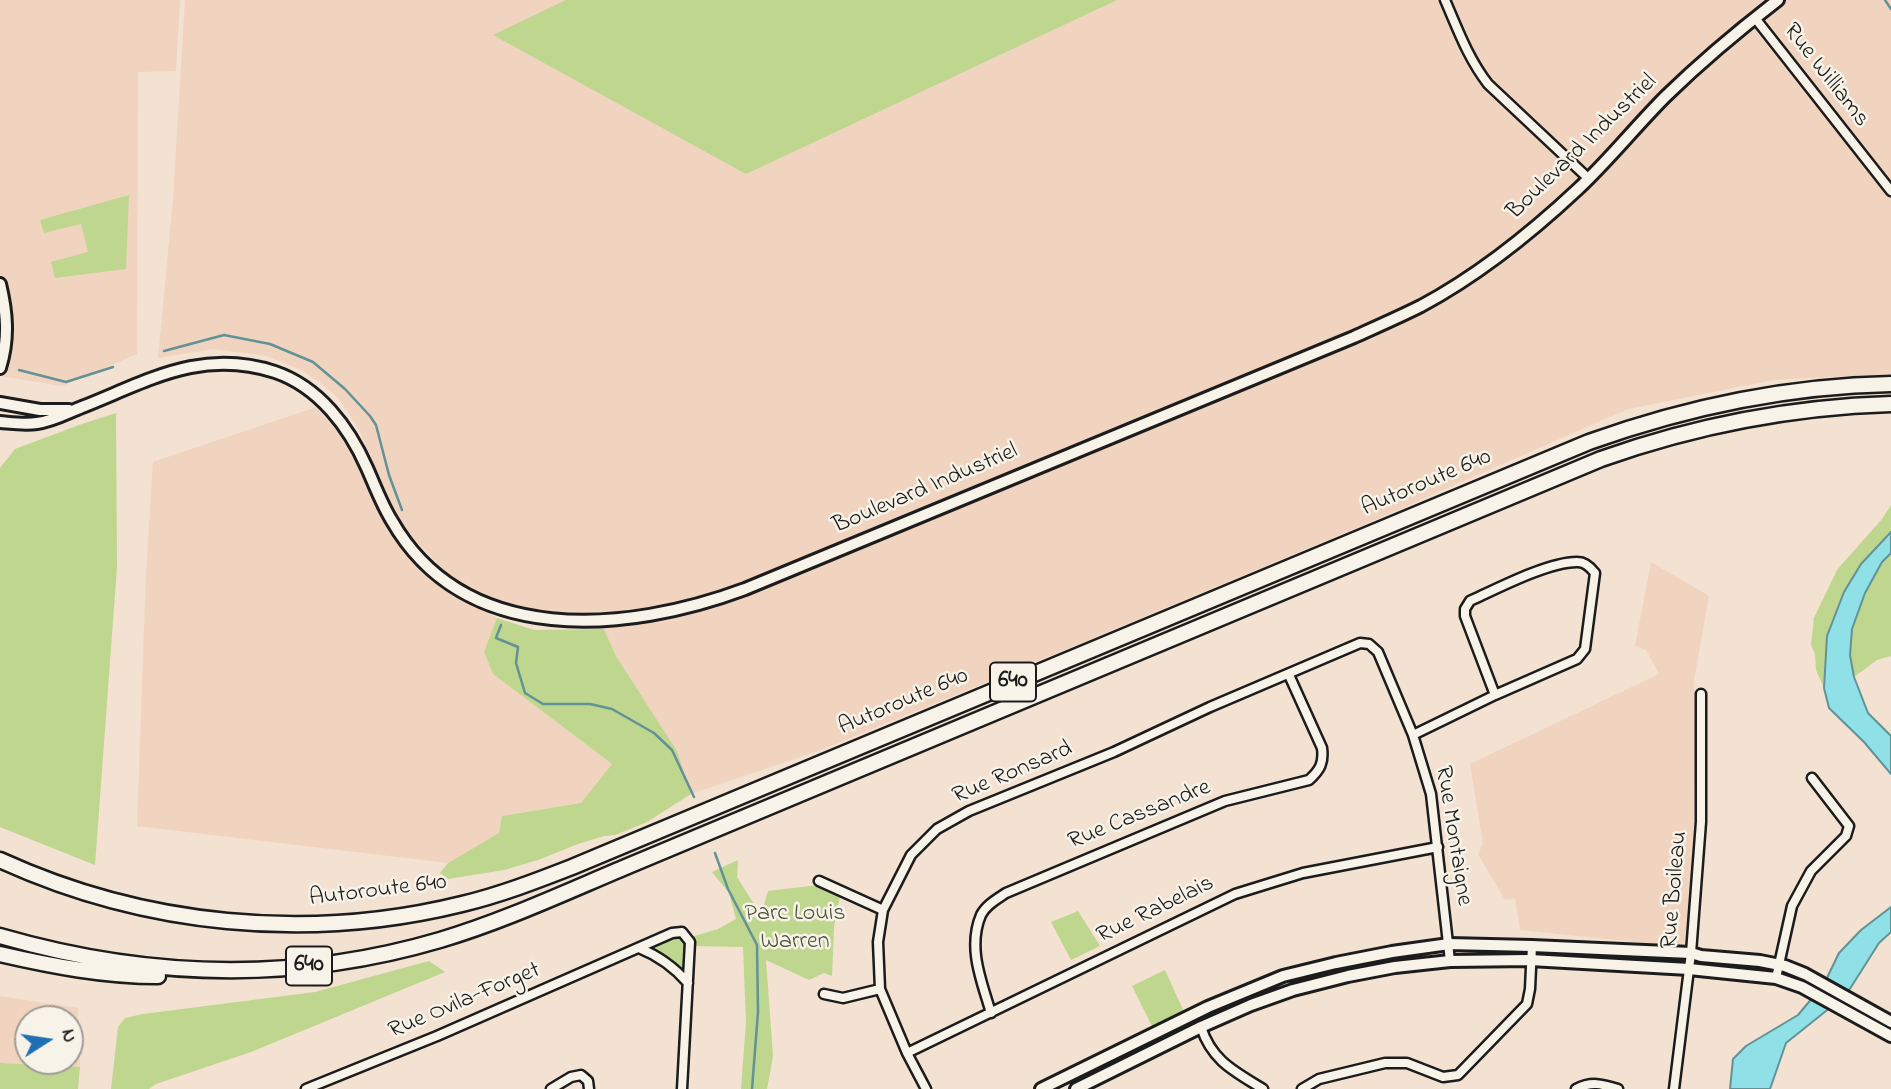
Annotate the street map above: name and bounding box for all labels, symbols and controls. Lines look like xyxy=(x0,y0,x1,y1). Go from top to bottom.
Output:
street label: Rue Williams xyxy=(1775,18,1875,134)
street label: Boulevard Industriel xyxy=(1502,69,1664,227)
street label: Boulevard Industriel xyxy=(829,438,1023,542)
street label: Autoroute 640 xyxy=(1358,444,1496,524)
road number: 640 xyxy=(990,662,1036,702)
street label: Autoroute 640 xyxy=(835,663,973,743)
street label: Rue Ronsard xyxy=(949,736,1077,812)
street label: Rue Montaigne xyxy=(1427,764,1477,908)
street label: Rue Cassandre xyxy=(1065,774,1215,858)
street label: Rue Boileau xyxy=(1657,830,1695,950)
street label: Autoroute 640 xyxy=(308,869,448,915)
street label: Rue Rabelais xyxy=(1093,870,1219,952)
park label: Parc Louis Warren xyxy=(744,901,846,957)
road number: 640 xyxy=(286,946,332,986)
street label: Rue Ovila-Forget xyxy=(385,957,545,1047)
north arrow xyxy=(14,1005,84,1075)
text: N xyxy=(54,1027,83,1045)

